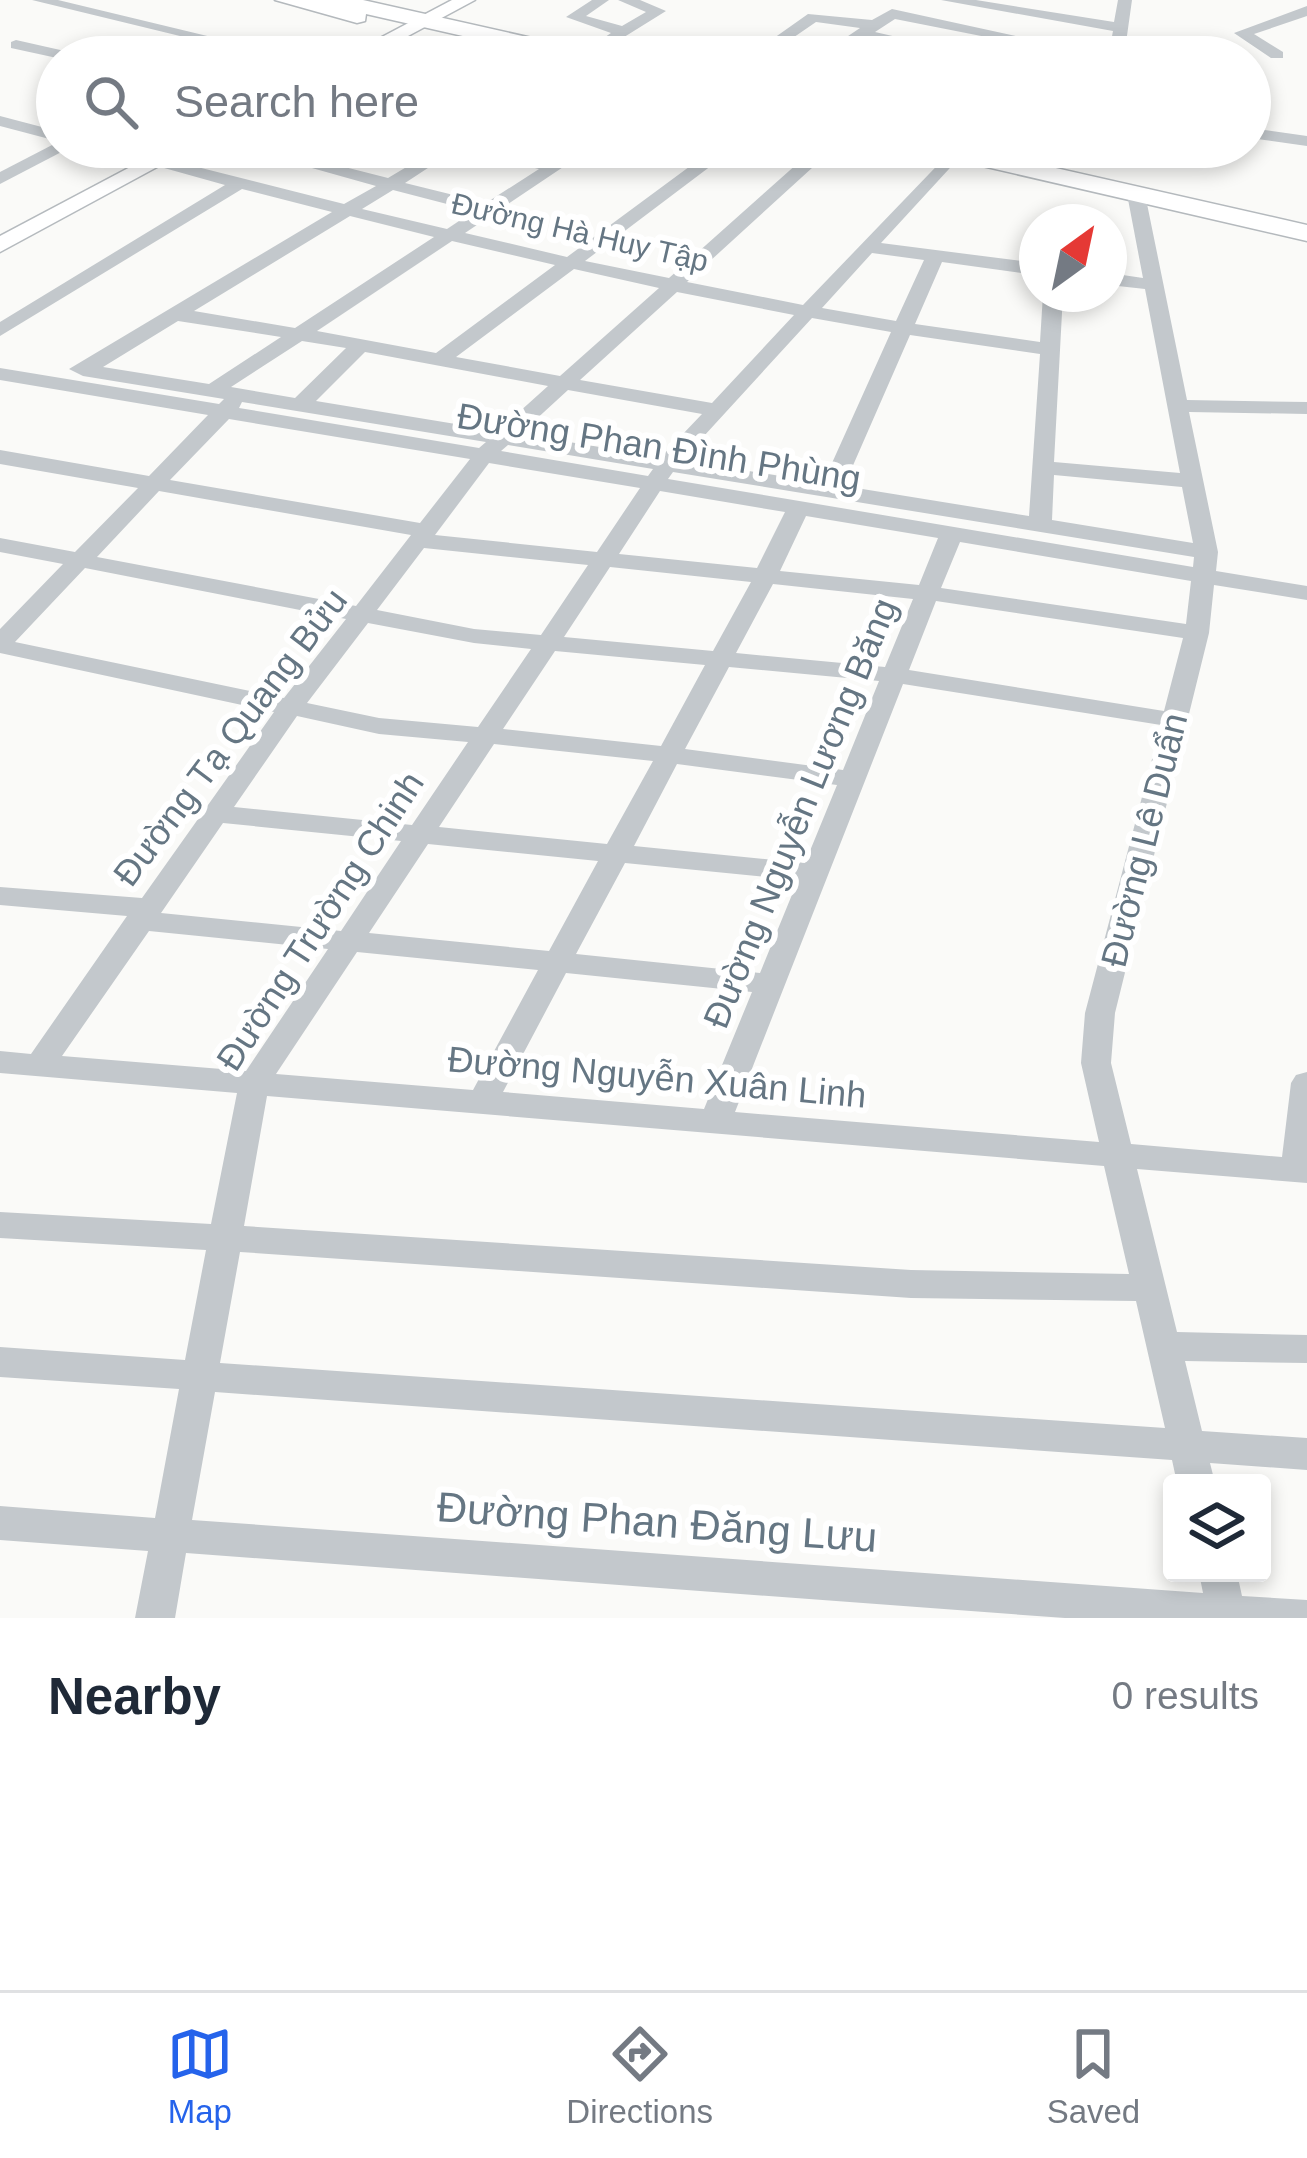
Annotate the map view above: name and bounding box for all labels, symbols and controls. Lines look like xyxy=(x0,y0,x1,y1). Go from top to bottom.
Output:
search box xyxy=(36,36,1271,168)
icon: search xyxy=(78,69,144,135)
text: Search here xyxy=(174,76,419,127)
street label: Đường Hà Huy Tập xyxy=(448,186,712,278)
north arrow xyxy=(1019,204,1127,312)
street label: Đường Phan Đình Phùng xyxy=(454,395,864,499)
street label: Đường Tạ Quang Bửu xyxy=(105,580,355,894)
street label: Đường Nguyễn Lương Băng xyxy=(695,592,905,1034)
street label: Đường Lê Duẩn xyxy=(1093,709,1195,971)
street label: Đường Trường Chinh xyxy=(208,764,432,1078)
street label: Đường Nguyễn Xuân Linh xyxy=(446,1038,868,1116)
map controls xyxy=(1163,1474,1271,1582)
button: layers xyxy=(1163,1474,1271,1582)
street label: Đường Phan Đăng Lưu xyxy=(435,1483,879,1561)
text: Nearby xyxy=(48,1668,221,1725)
text: 0 results xyxy=(1112,1674,1259,1717)
tab: Map xyxy=(167,2021,233,2131)
tab: Directions xyxy=(566,2021,713,2131)
tab: Saved xyxy=(1047,2021,1140,2131)

